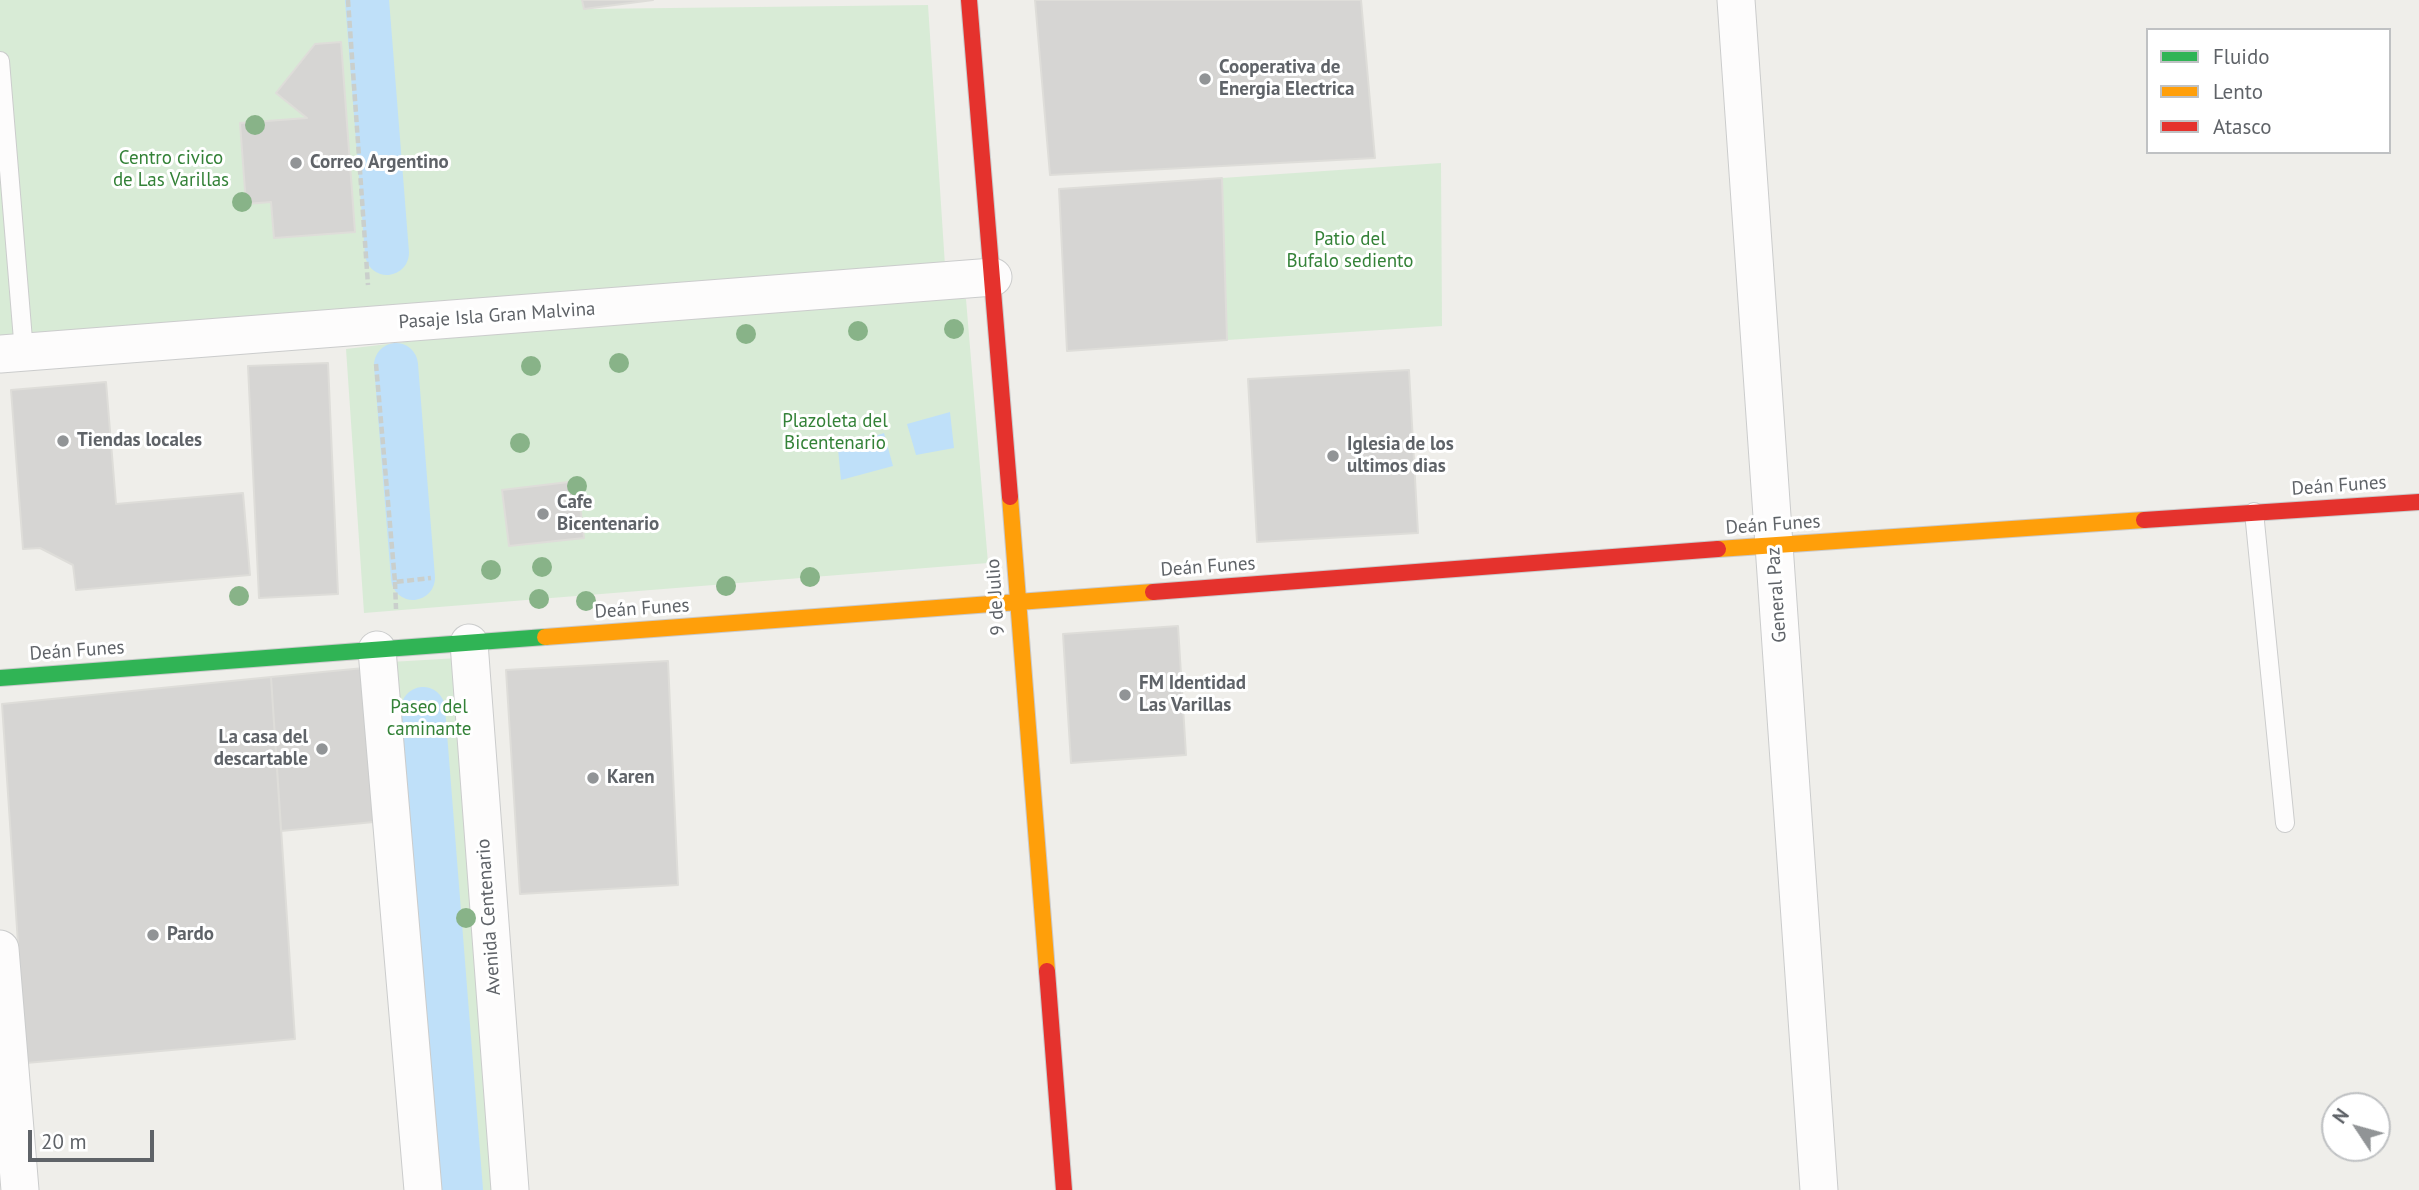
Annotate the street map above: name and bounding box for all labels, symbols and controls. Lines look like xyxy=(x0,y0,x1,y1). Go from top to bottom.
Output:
legend xyxy=(2146,28,2391,154)
text: Fluido xyxy=(2213,43,2270,70)
place label: Cooperativa de Energia Electrica xyxy=(1219,57,1354,101)
marker: Cooperativa de Energia Electrica xyxy=(1197,71,1213,87)
text: Lento xyxy=(2213,78,2263,105)
text: Atasco xyxy=(2213,113,2272,140)
park label: Centro civico de Las Varillas xyxy=(113,148,229,192)
place label: Correo Argentino xyxy=(310,152,449,174)
marker: Correo Argentino xyxy=(288,155,304,171)
park label: Patio del Bufalo sediento xyxy=(1286,229,1414,273)
street label: Pasaje Isla Gran Malvina xyxy=(398,298,596,334)
park label: Plazoleta del Bicentenario xyxy=(782,411,888,455)
place label: Tiendas locales xyxy=(77,430,202,452)
marker: Tiendas locales xyxy=(55,433,71,449)
place label: Iglesia de los ultimos dias xyxy=(1347,434,1454,478)
marker: Iglesia de los ultimos dias xyxy=(1325,448,1341,464)
street label: Deán Funes xyxy=(2291,471,2387,501)
place label: Cafe Bicentenario xyxy=(557,492,659,536)
marker: Cafe Bicentenario xyxy=(535,506,551,522)
street label: Deán Funes xyxy=(1725,510,1821,540)
street label: General Paz xyxy=(1762,546,1792,644)
street label: Deán Funes xyxy=(1160,552,1256,582)
street label: 9 de Julio xyxy=(982,558,1010,636)
street label: Deán Funes xyxy=(594,594,690,624)
street label: Deán Funes xyxy=(29,636,125,666)
place label: FM Identidad Las Varillas xyxy=(1139,673,1246,717)
marker: FM Identidad Las Varillas xyxy=(1117,687,1133,703)
park label: Paseo del caminante xyxy=(387,697,471,741)
place label: La casa del descartable xyxy=(214,727,308,771)
marker: La casa del descartable xyxy=(314,741,330,757)
place label: Karen xyxy=(607,767,654,789)
marker: Karen xyxy=(585,770,601,786)
street label: Avenida Centenario xyxy=(472,838,506,996)
place label: Pardo xyxy=(167,924,214,946)
marker: Pardo xyxy=(145,927,161,943)
north arrow xyxy=(2321,1092,2391,1162)
text: N xyxy=(2327,1104,2354,1128)
scale bar xyxy=(32,1116,158,1160)
text: 20 m xyxy=(41,1128,87,1155)

